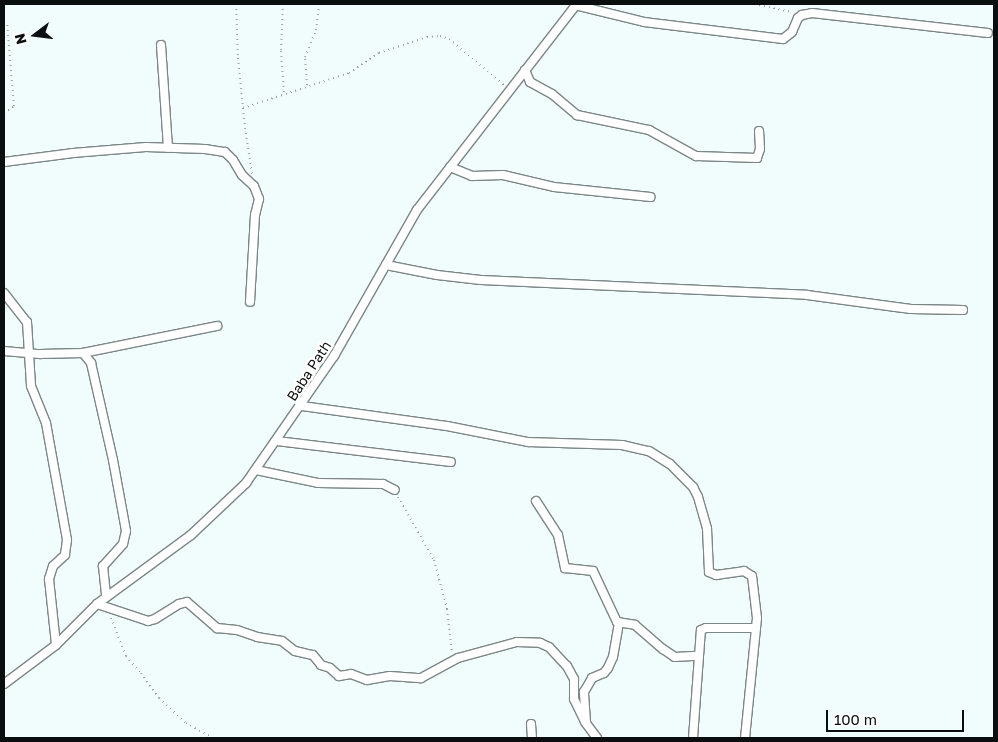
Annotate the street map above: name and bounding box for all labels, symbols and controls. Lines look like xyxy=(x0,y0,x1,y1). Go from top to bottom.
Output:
north arrow xyxy=(10,10,60,60)
text: N xyxy=(10,32,30,46)
street label: Baba Path xyxy=(283,338,335,404)
scale bar xyxy=(828,700,966,732)
text: 100 m xyxy=(834,710,877,728)

